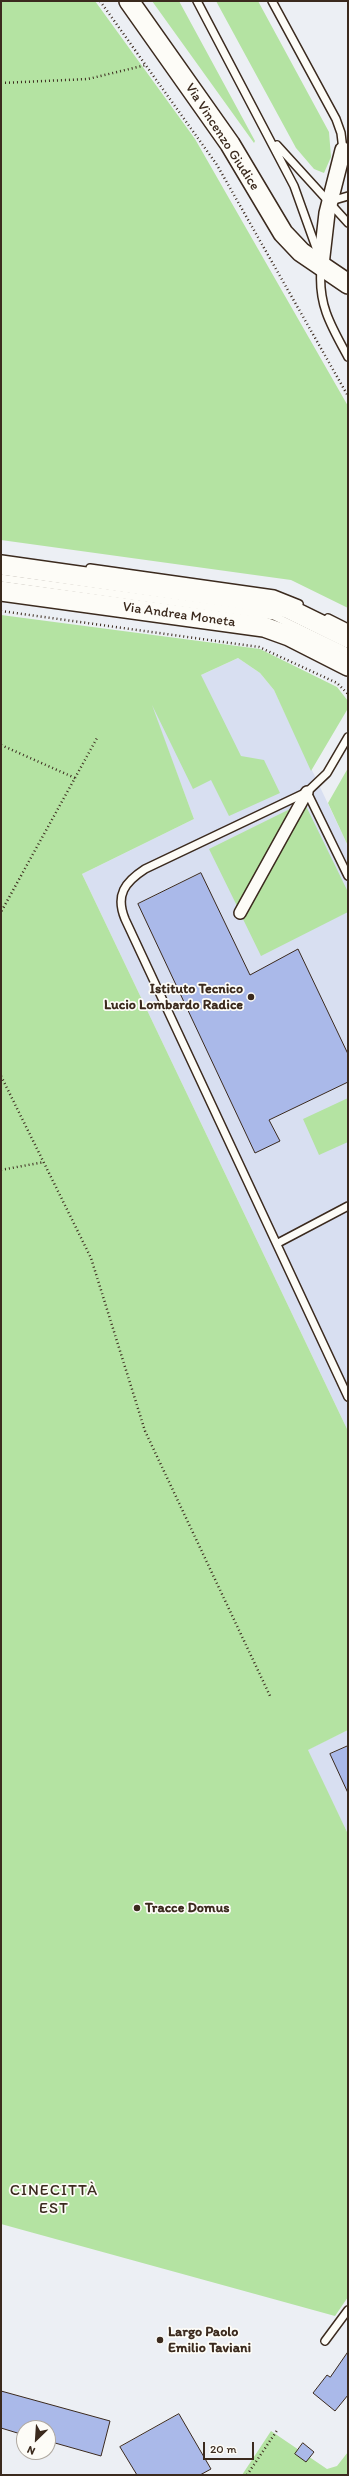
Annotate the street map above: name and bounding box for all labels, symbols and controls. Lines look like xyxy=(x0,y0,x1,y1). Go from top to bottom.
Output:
street label: Via Vincenzo Giudice xyxy=(181,80,263,194)
street label: Via Andrea Moneta xyxy=(122,599,236,631)
place label: Istituto Tecnico Lucio Lombardo Radice xyxy=(104,981,243,1014)
marker: Istituto Tecnico Lucio Lombardo Radice xyxy=(246,992,256,1002)
place label: Tracce Domus xyxy=(145,1900,230,1916)
marker: Tracce Domus xyxy=(132,1903,142,1913)
district label: CINECITTÀ EST xyxy=(9,2181,99,2219)
place label: Largo Paolo Emilio Taviani xyxy=(168,2324,251,2356)
marker: Largo Paolo Emilio Taviani xyxy=(155,2335,165,2345)
north arrow xyxy=(16,2420,56,2460)
scale bar xyxy=(205,2434,256,2460)
text: 20 m xyxy=(210,2442,237,2456)
text: N xyxy=(25,2443,37,2458)

